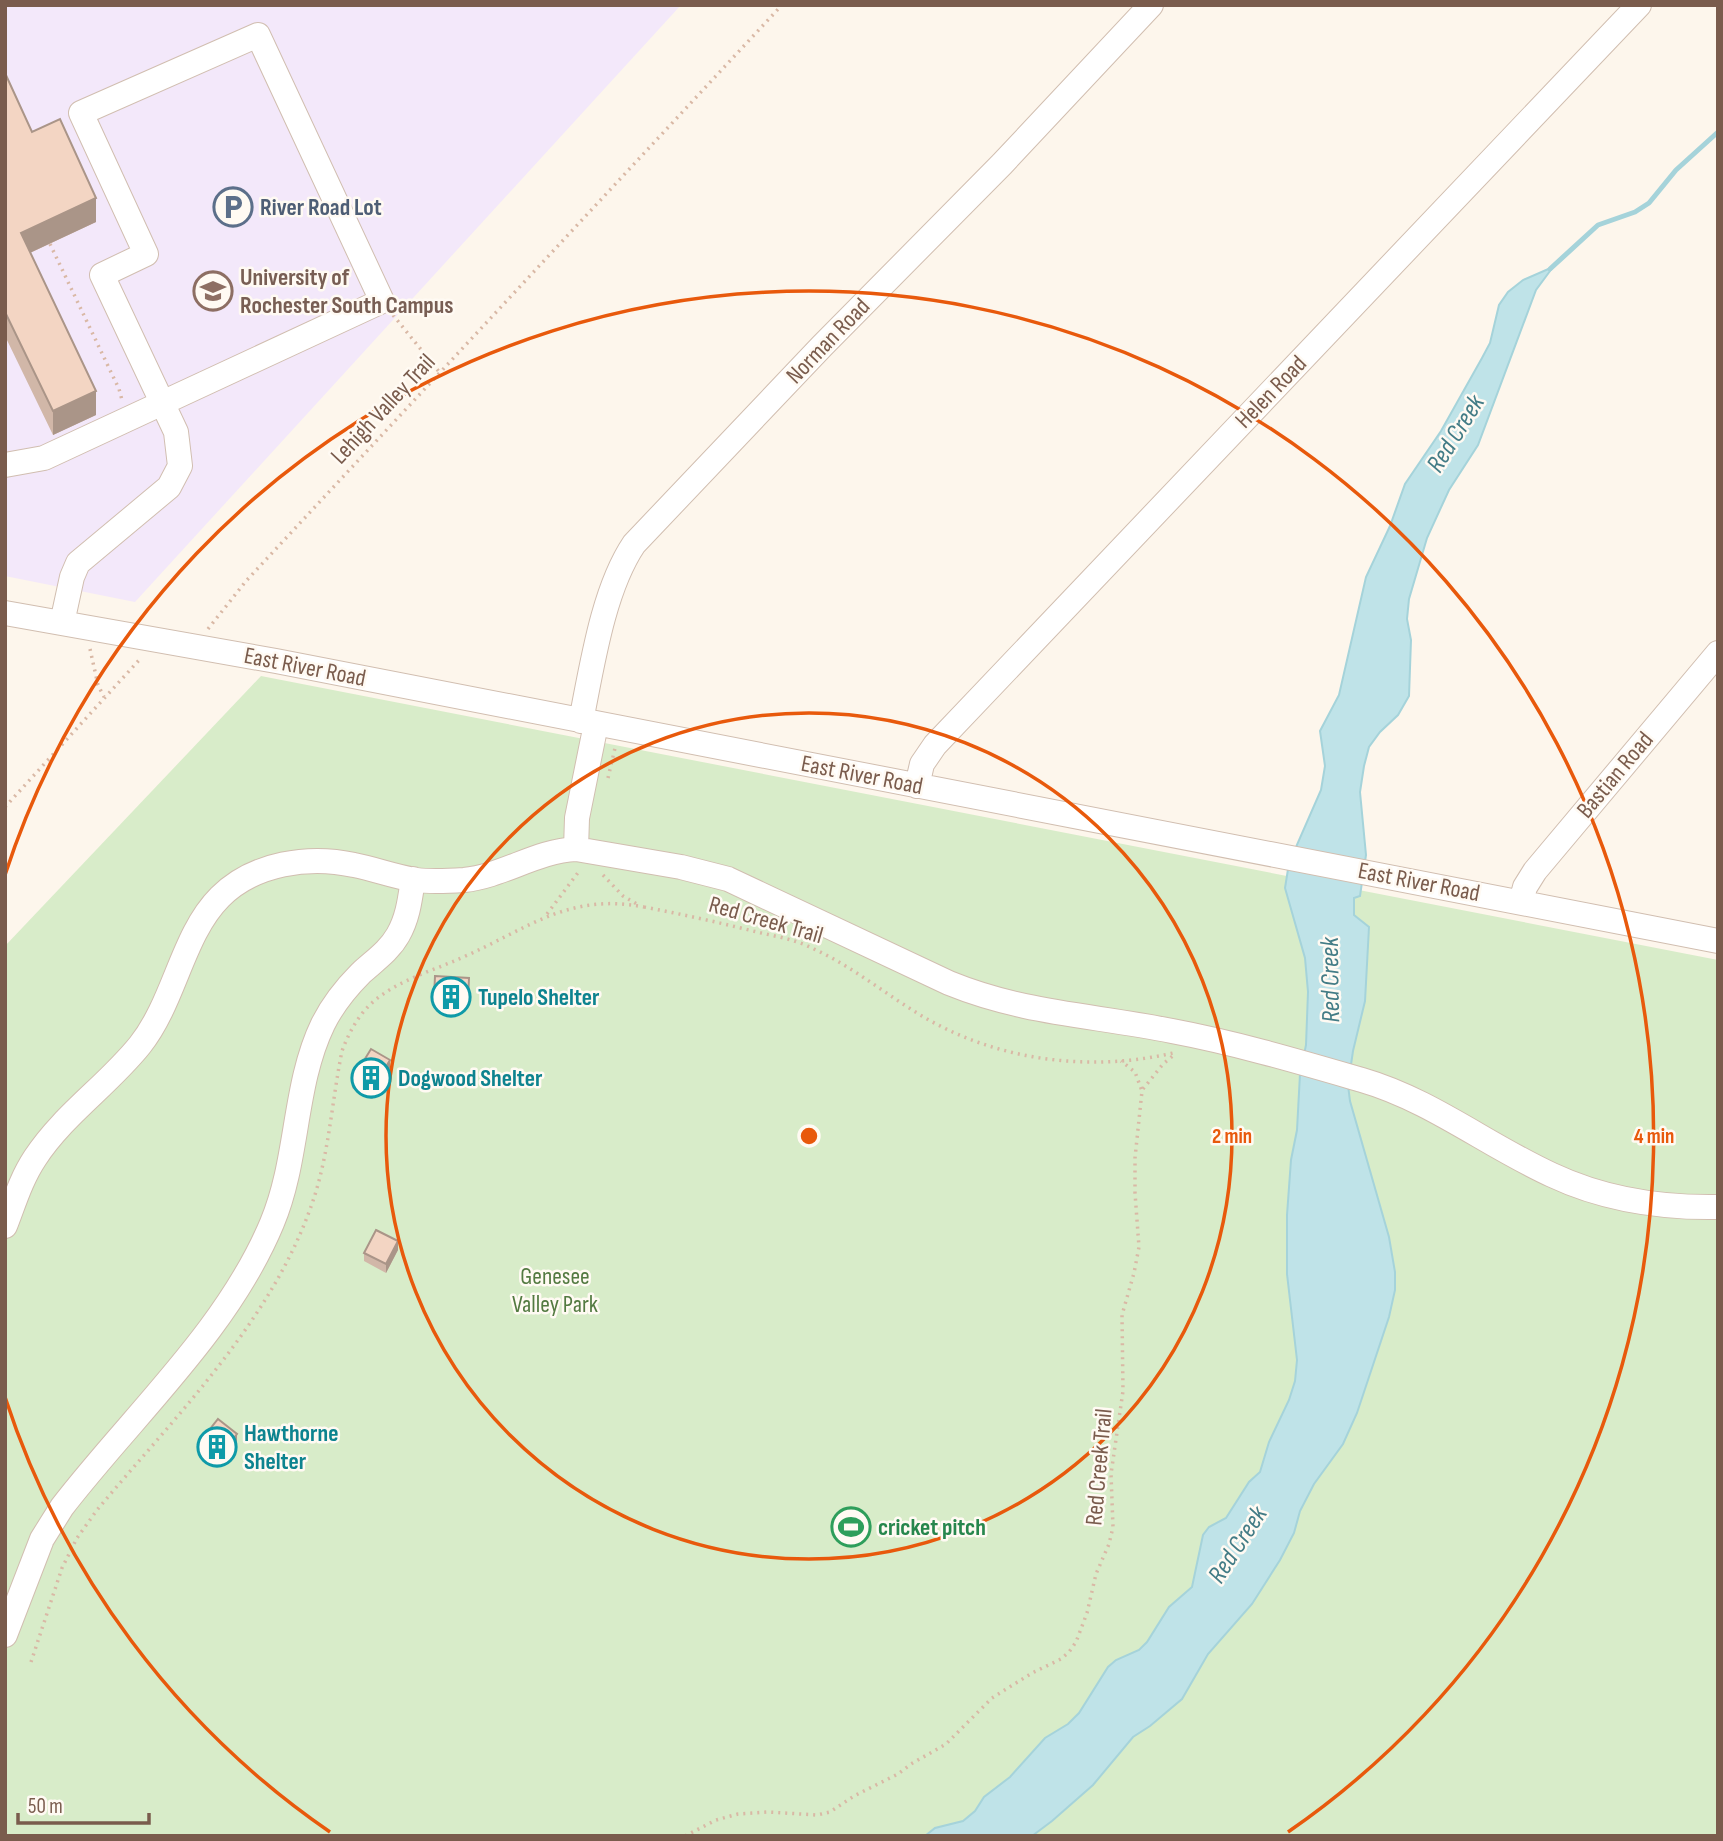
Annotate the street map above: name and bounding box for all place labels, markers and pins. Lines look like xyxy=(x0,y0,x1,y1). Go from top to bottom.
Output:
parking icon: River Road Lot xyxy=(212,186,254,228)
place label: River Road Lot xyxy=(260,193,382,222)
place label: University of Rochester South Campus xyxy=(240,263,453,320)
school or university icon: University of Rochester South Campus xyxy=(192,270,234,312)
building icon: Tupelo Shelter xyxy=(430,976,472,1018)
place label: Tupelo Shelter xyxy=(478,983,600,1012)
building icon: Dogwood Shelter xyxy=(350,1057,392,1099)
place label: Dogwood Shelter xyxy=(398,1064,543,1093)
centre of rings xyxy=(797,1124,821,1148)
place label: Hawthorne Shelter xyxy=(244,1419,338,1476)
building icon: Hawthorne Shelter xyxy=(196,1426,238,1468)
sports icon: cricket pitch xyxy=(830,1506,872,1548)
place label: cricket pitch xyxy=(878,1513,986,1542)

